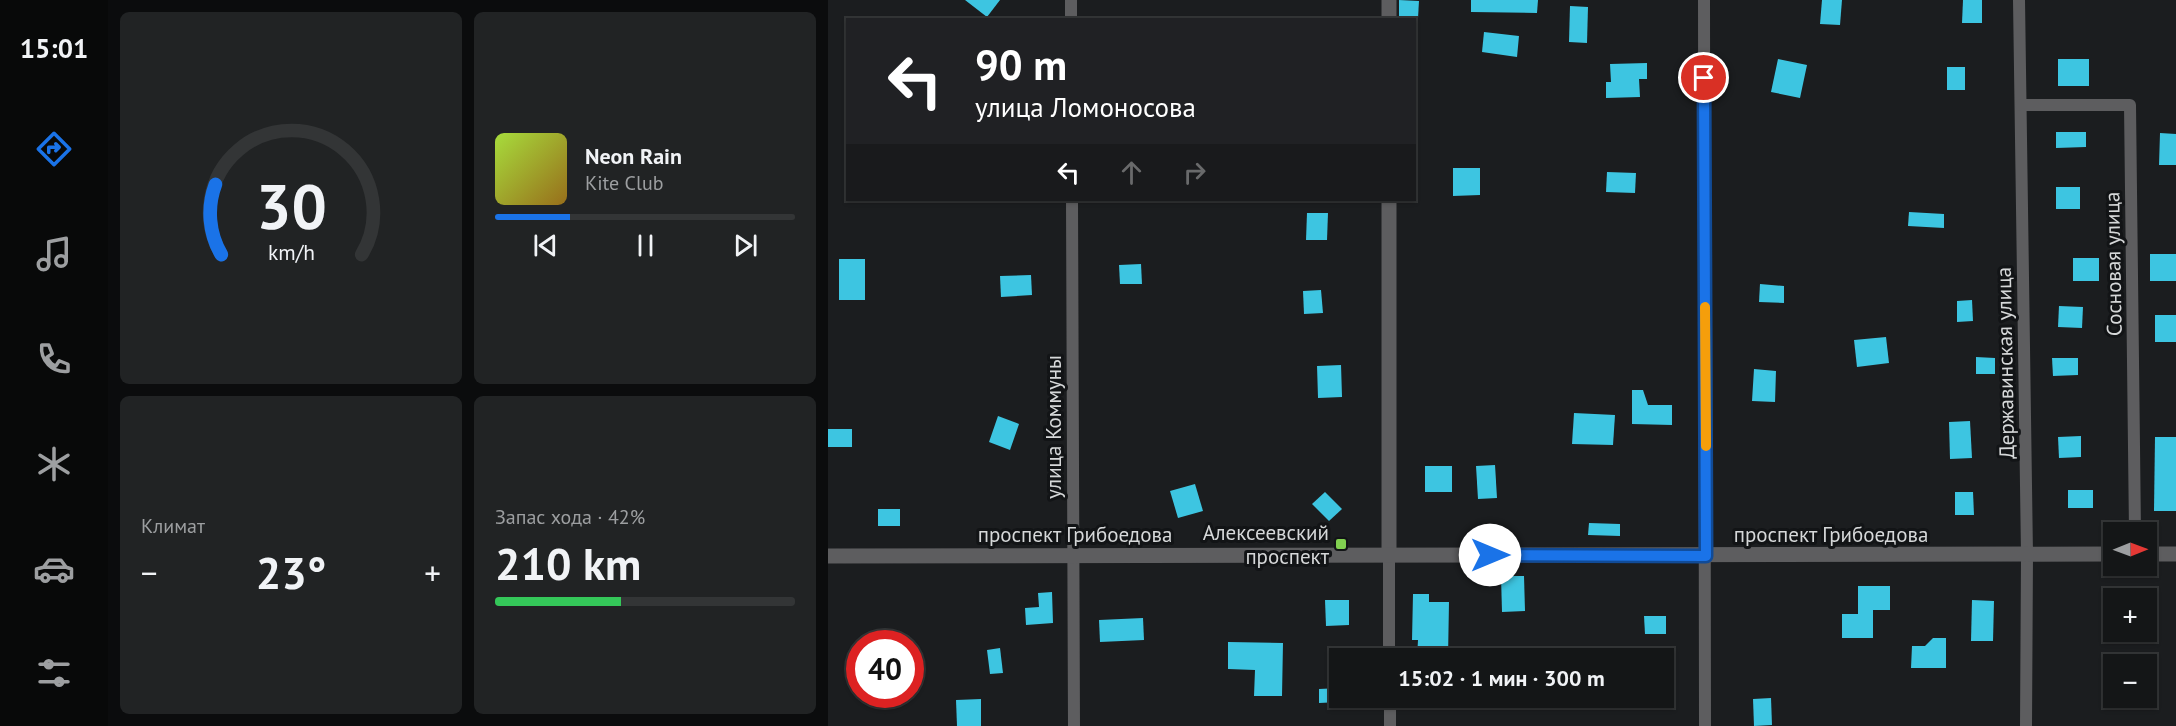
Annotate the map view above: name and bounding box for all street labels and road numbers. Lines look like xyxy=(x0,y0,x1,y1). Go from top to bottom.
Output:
street label: Сосновая улица xyxy=(2098,192,2128,336)
street label: Державинская улица xyxy=(1990,267,2020,459)
street label: улица Коммуны xyxy=(1040,355,1067,499)
street label: проспект Грибоедова xyxy=(978,521,1172,548)
street label: проспект Грибоедова xyxy=(1734,521,1928,548)

